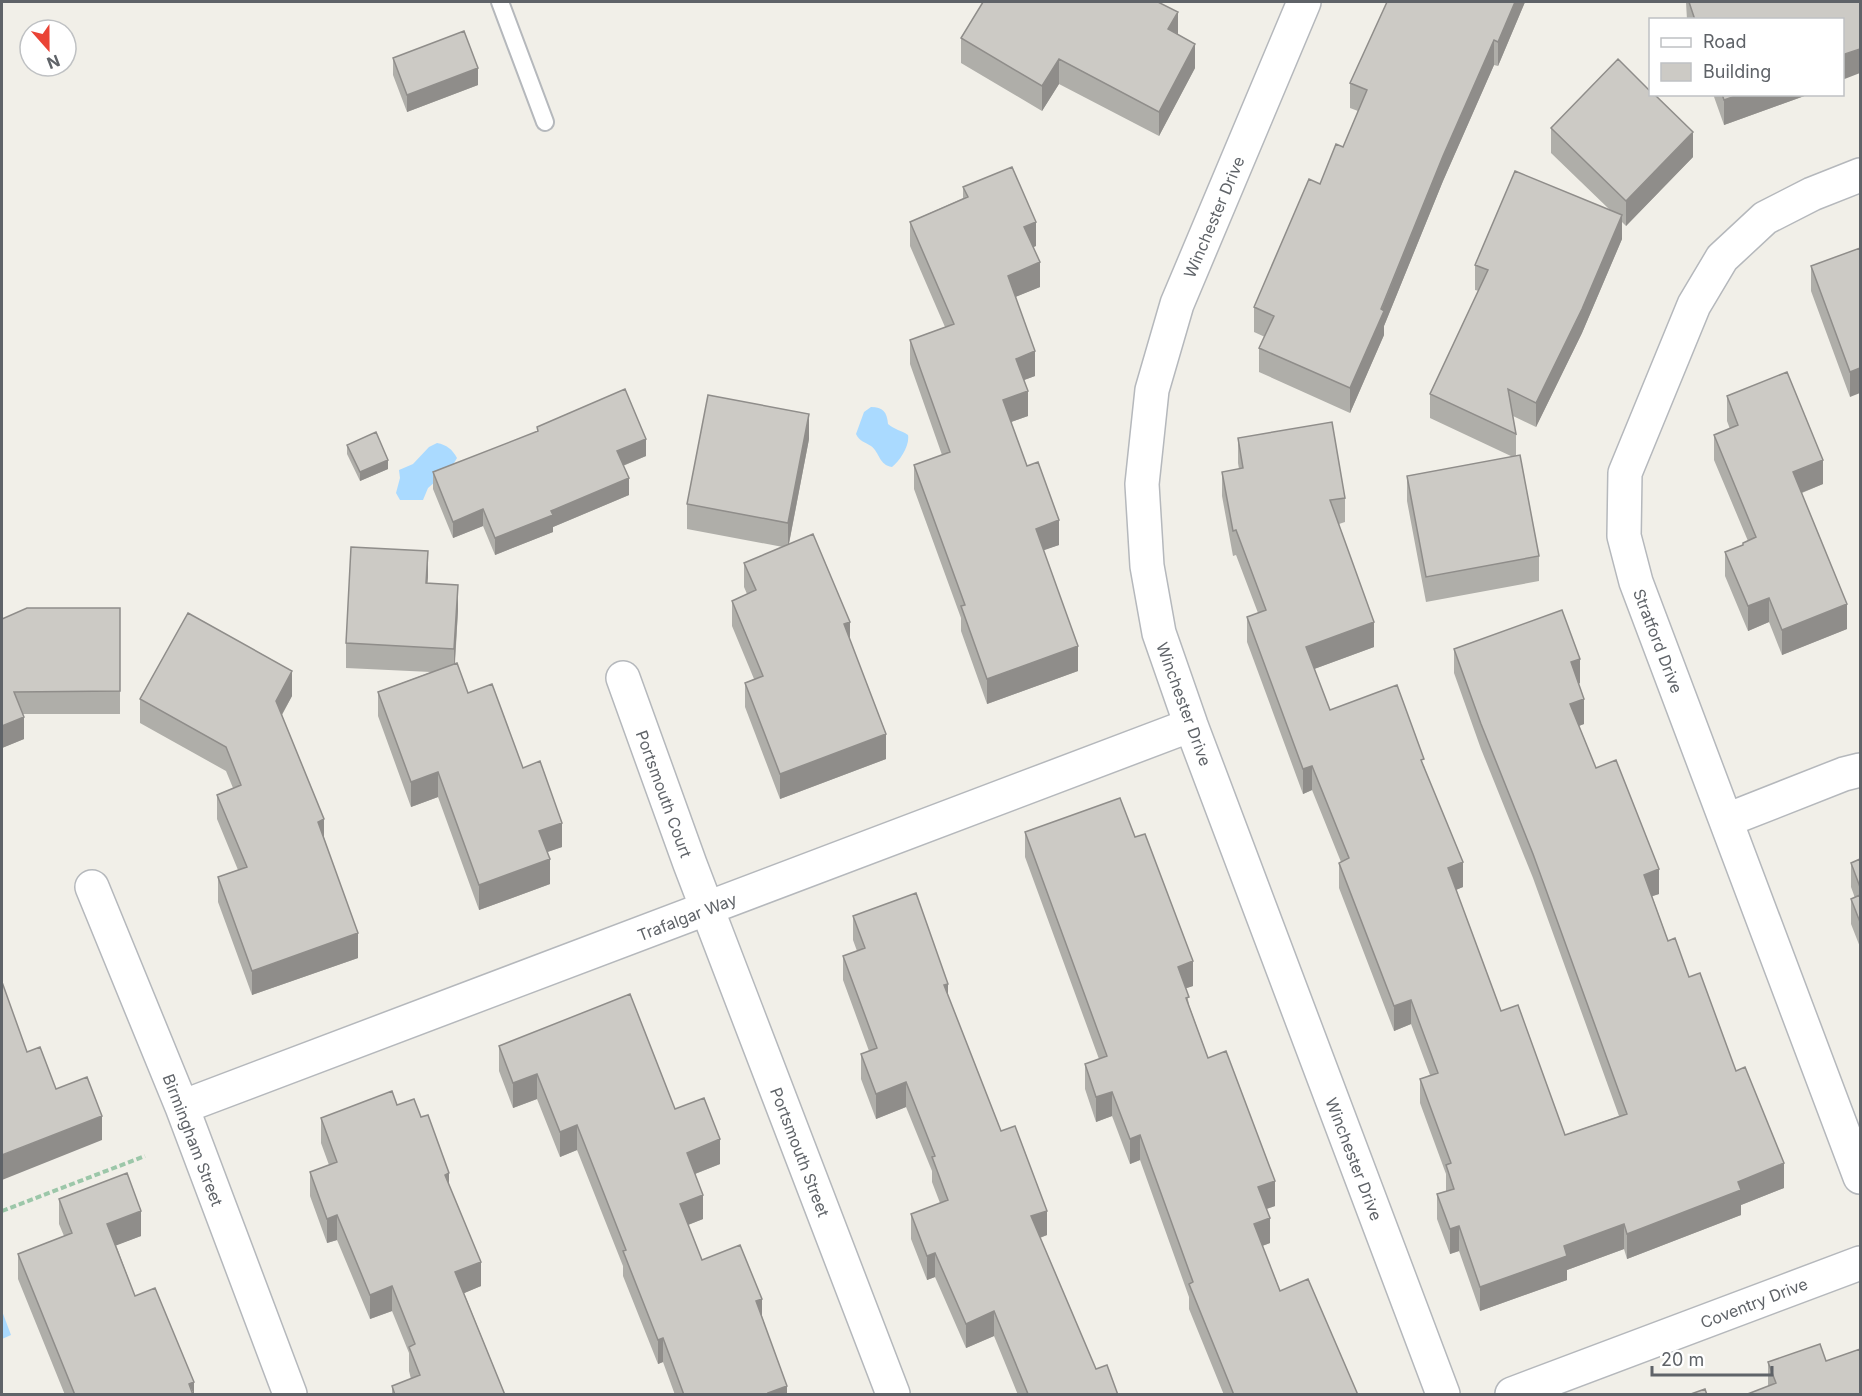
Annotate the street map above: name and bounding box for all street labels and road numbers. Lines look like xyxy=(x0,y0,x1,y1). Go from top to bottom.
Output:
street label: Winchester Drive xyxy=(1179,153,1249,281)
street label: Stratford Drive xyxy=(1629,586,1687,696)
street label: Winchester Drive xyxy=(1152,639,1216,769)
street label: Portsmouth Court xyxy=(632,728,696,860)
street label: Trafalgar Way xyxy=(634,889,740,945)
street label: Birmingham Street xyxy=(159,1071,227,1209)
street label: Portsmouth Street xyxy=(766,1084,834,1220)
street label: Winchester Drive xyxy=(1321,1095,1387,1223)
street label: Coventry Drive xyxy=(1698,1273,1810,1333)

